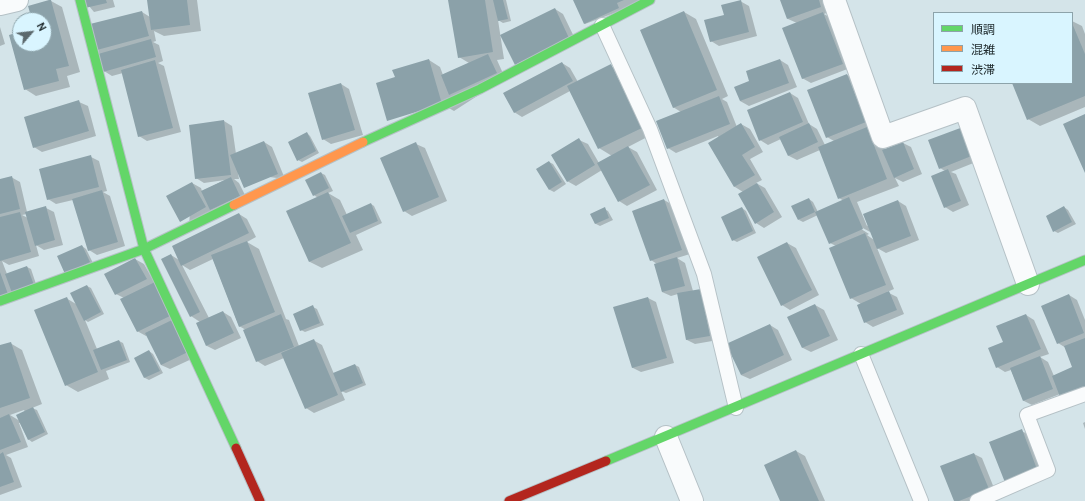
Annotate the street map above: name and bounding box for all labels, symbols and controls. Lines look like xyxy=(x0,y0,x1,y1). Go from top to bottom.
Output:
north arrow xyxy=(12,12,52,52)
legend xyxy=(933,12,1073,84)
text: N xyxy=(34,20,50,34)
text: 順調 xyxy=(971,22,995,37)
text: 混雑 xyxy=(971,42,995,57)
text: 渋滞 xyxy=(971,62,995,77)

